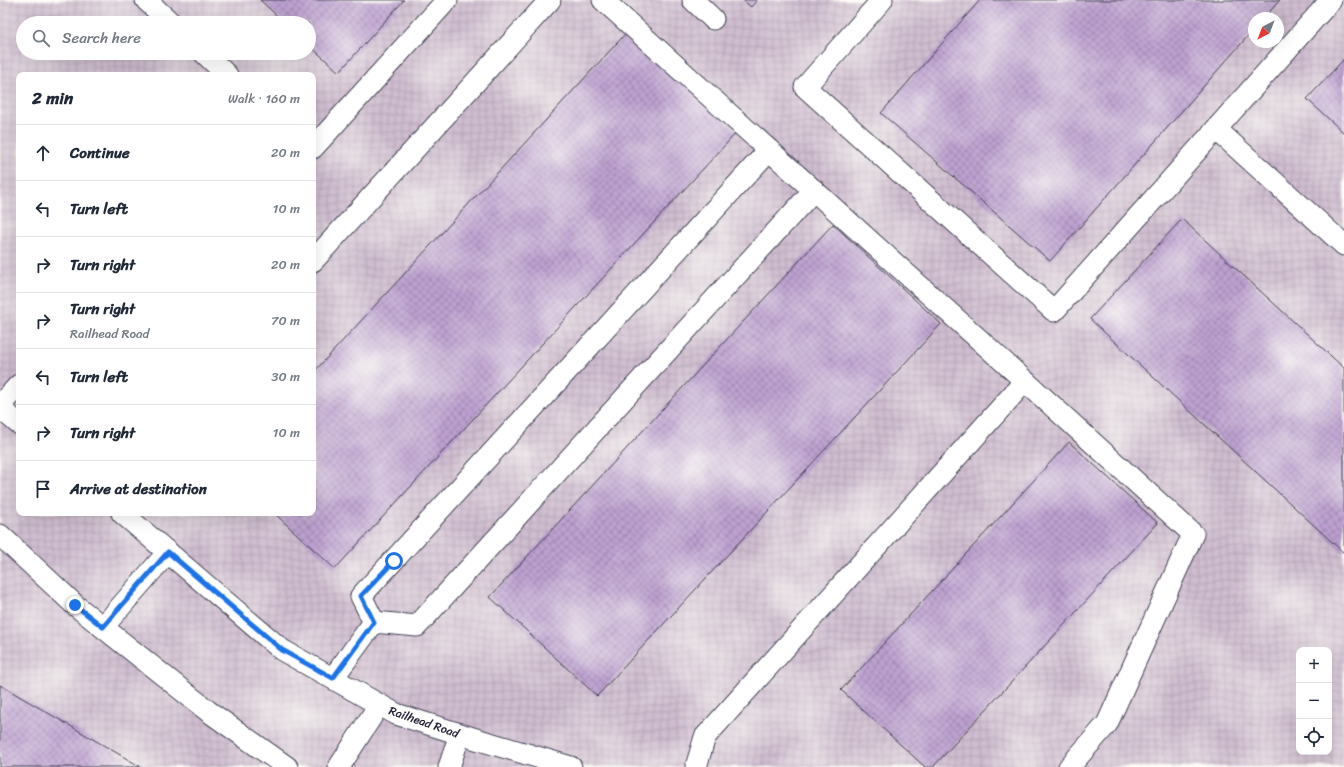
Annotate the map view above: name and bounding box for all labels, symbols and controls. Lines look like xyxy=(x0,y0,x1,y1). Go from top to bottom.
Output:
north arrow xyxy=(1248,12,1284,48)
search box xyxy=(16,16,316,60)
text: Search here xyxy=(62,25,141,51)
icon: search xyxy=(30,27,52,49)
text: 2 min xyxy=(32,83,73,113)
text: Walk · 160 m xyxy=(228,87,300,110)
text: Continue xyxy=(70,140,130,166)
text: 20 m xyxy=(271,141,300,164)
icon: ahead xyxy=(32,142,54,164)
text: Turn left xyxy=(70,196,128,222)
text: 10 m xyxy=(273,197,300,220)
icon: left xyxy=(32,198,54,220)
text: Turn right xyxy=(70,252,135,278)
text: 20 m xyxy=(271,253,300,276)
icon: right xyxy=(32,254,54,276)
text: Turn right xyxy=(70,296,135,322)
text: 70 m xyxy=(271,309,300,332)
icon: right xyxy=(32,310,54,332)
text: Railhead Road xyxy=(70,322,149,345)
text: Turn left xyxy=(70,364,128,390)
text: 30 m xyxy=(271,365,300,388)
icon: left xyxy=(32,366,54,388)
text: Turn right xyxy=(70,420,135,446)
text: 10 m xyxy=(273,421,300,444)
icon: right xyxy=(32,422,54,444)
text: Arrive at destination xyxy=(70,476,207,502)
icon: arrive xyxy=(32,478,54,500)
route start xyxy=(385,552,403,570)
route end xyxy=(66,596,84,614)
map controls xyxy=(1296,647,1332,755)
button: + xyxy=(1296,647,1332,683)
button: − xyxy=(1296,683,1332,719)
street label: Railhead Road xyxy=(386,700,464,745)
button: locate xyxy=(1296,719,1332,755)

